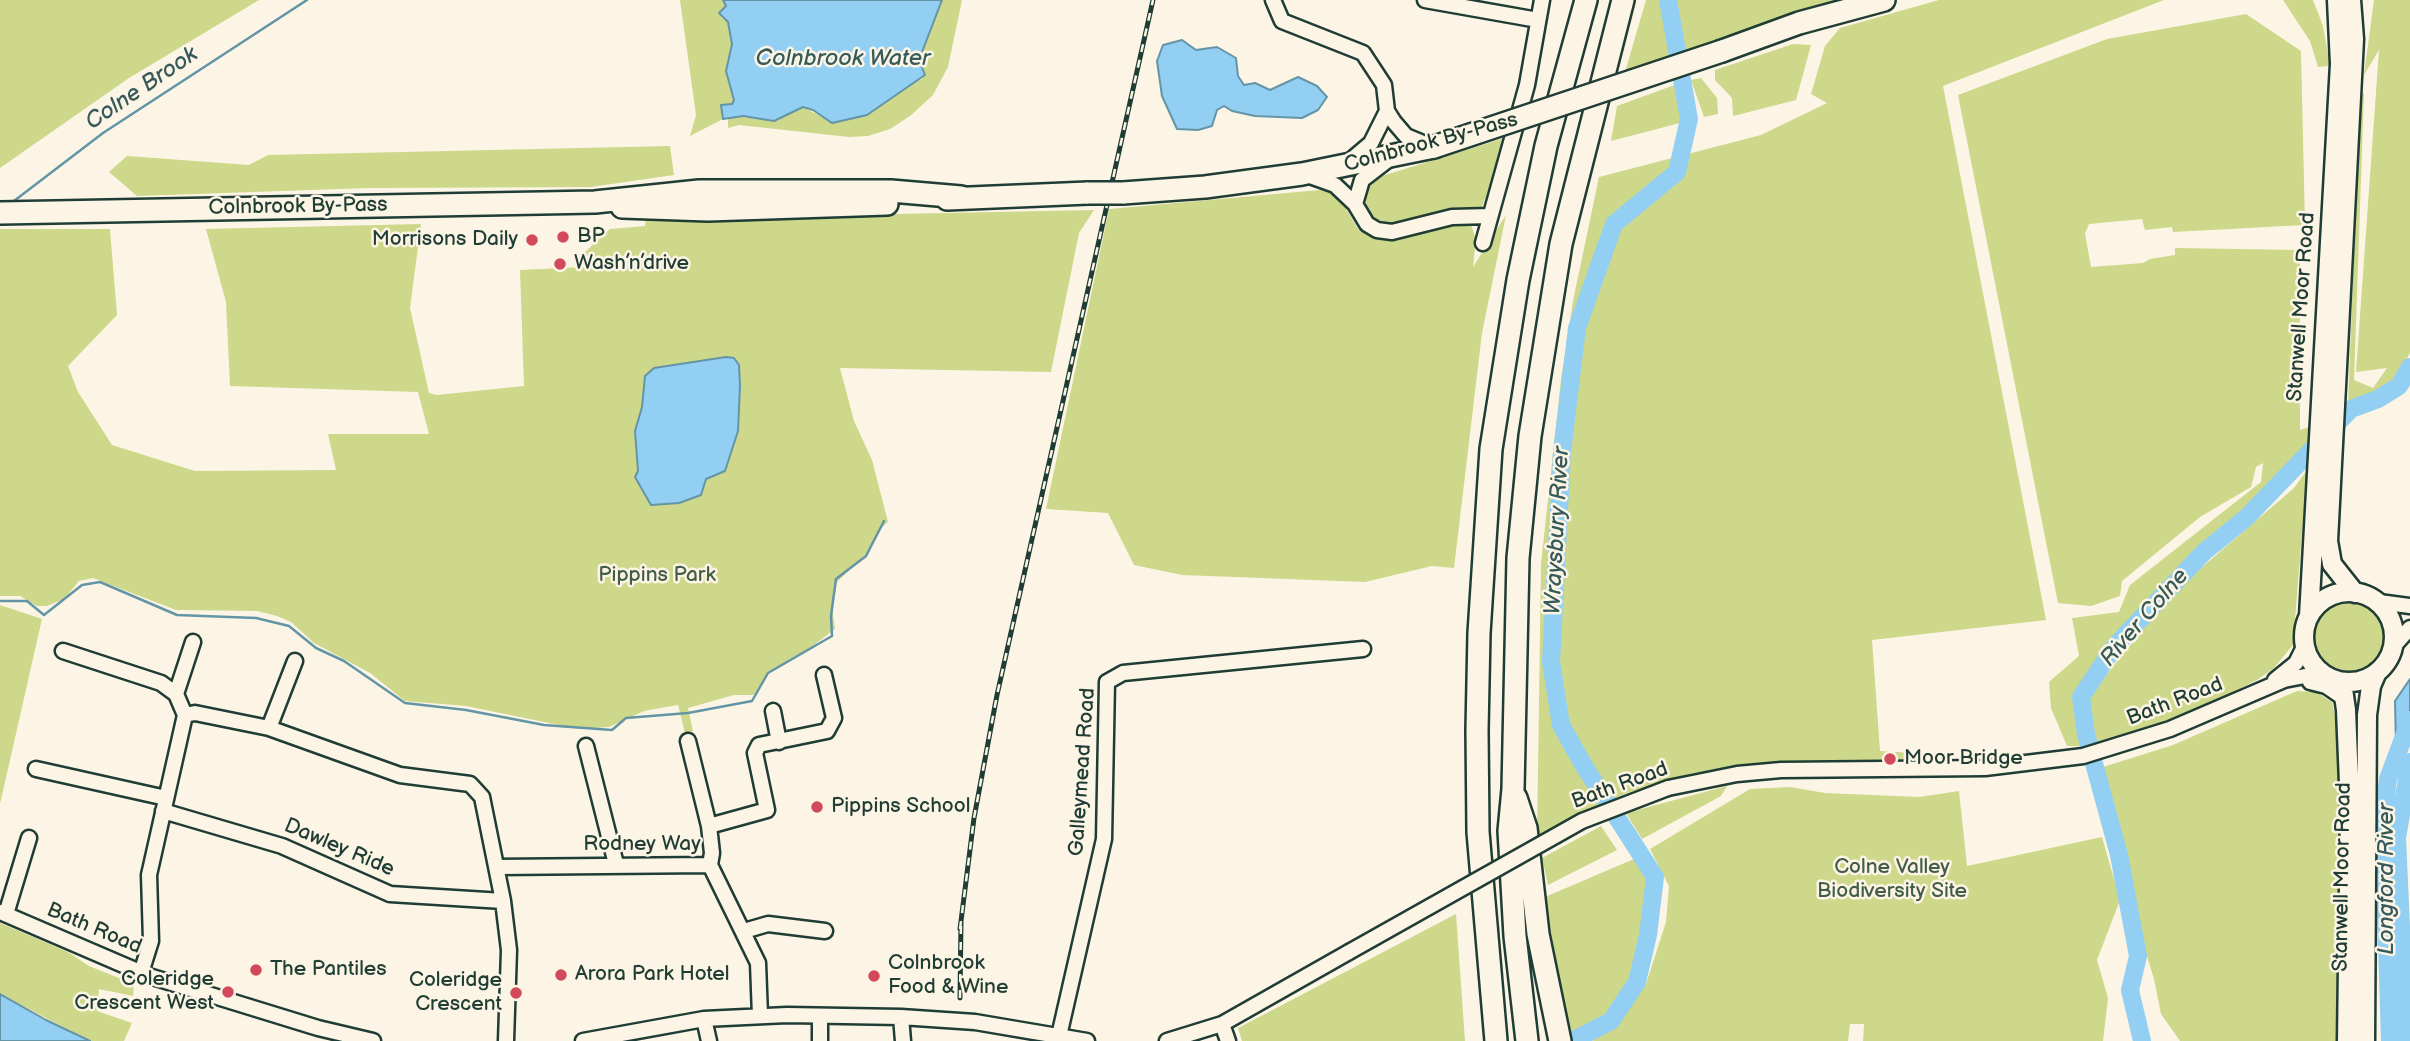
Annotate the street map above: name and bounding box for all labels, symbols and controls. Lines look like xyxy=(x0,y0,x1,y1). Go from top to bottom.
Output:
water label: Colne Brook xyxy=(81,41,203,137)
water label: Colnbrook Water xyxy=(756,45,930,73)
street label: Colnbrook By-Pass xyxy=(1341,108,1521,178)
street label: Colnbrook By-Pass xyxy=(208,193,388,221)
street label: Stanwell Moor Road xyxy=(2283,212,2321,402)
place label: BP xyxy=(577,224,605,250)
place label: Morrisons Daily xyxy=(372,227,518,253)
marker: BP xyxy=(555,229,571,245)
marker: Morrisons Daily xyxy=(524,232,540,248)
place label: Wash’n’drive xyxy=(574,251,689,277)
marker: Wash’n’drive xyxy=(552,256,568,272)
water label: Wraysbury River xyxy=(1540,446,1576,616)
park label: Pippins Park xyxy=(598,563,716,589)
water label: River Colne xyxy=(2095,563,2195,673)
street label: Bath Road xyxy=(2123,672,2227,732)
street label: Galleymead Road xyxy=(1065,687,1101,857)
place label: Moor Bridge xyxy=(1904,746,2023,772)
marker: Moor Bridge xyxy=(1882,751,1898,767)
street label: Bath Road xyxy=(1568,757,1672,815)
street label: Stanwell Moor Road xyxy=(2329,782,2357,972)
place label: Pippins School xyxy=(831,794,970,820)
marker: Pippins School xyxy=(809,799,825,815)
water label: Longford River xyxy=(2373,803,2401,955)
street label: Dawley Ride xyxy=(280,813,398,883)
street label: Rodney Way xyxy=(583,832,701,858)
park label: Colne Valley Biodiversity Site xyxy=(1817,855,1967,905)
street label: Bath Road xyxy=(43,898,145,960)
place label: Colnbrook Food & Wine xyxy=(888,951,1008,1001)
place label: The Pantiles xyxy=(270,957,387,983)
marker: The Pantiles xyxy=(248,962,264,978)
place label: Arora Park Hotel xyxy=(575,962,729,988)
place label: Coleridge Crescent West xyxy=(74,967,214,1017)
marker: Arora Park Hotel xyxy=(553,967,569,983)
place label: Coleridge Crescent xyxy=(409,968,502,1018)
marker: Colnbrook Food & Wine xyxy=(866,968,882,984)
marker: Coleridge Crescent West xyxy=(220,984,236,1000)
marker: Coleridge Crescent xyxy=(508,985,524,1001)

